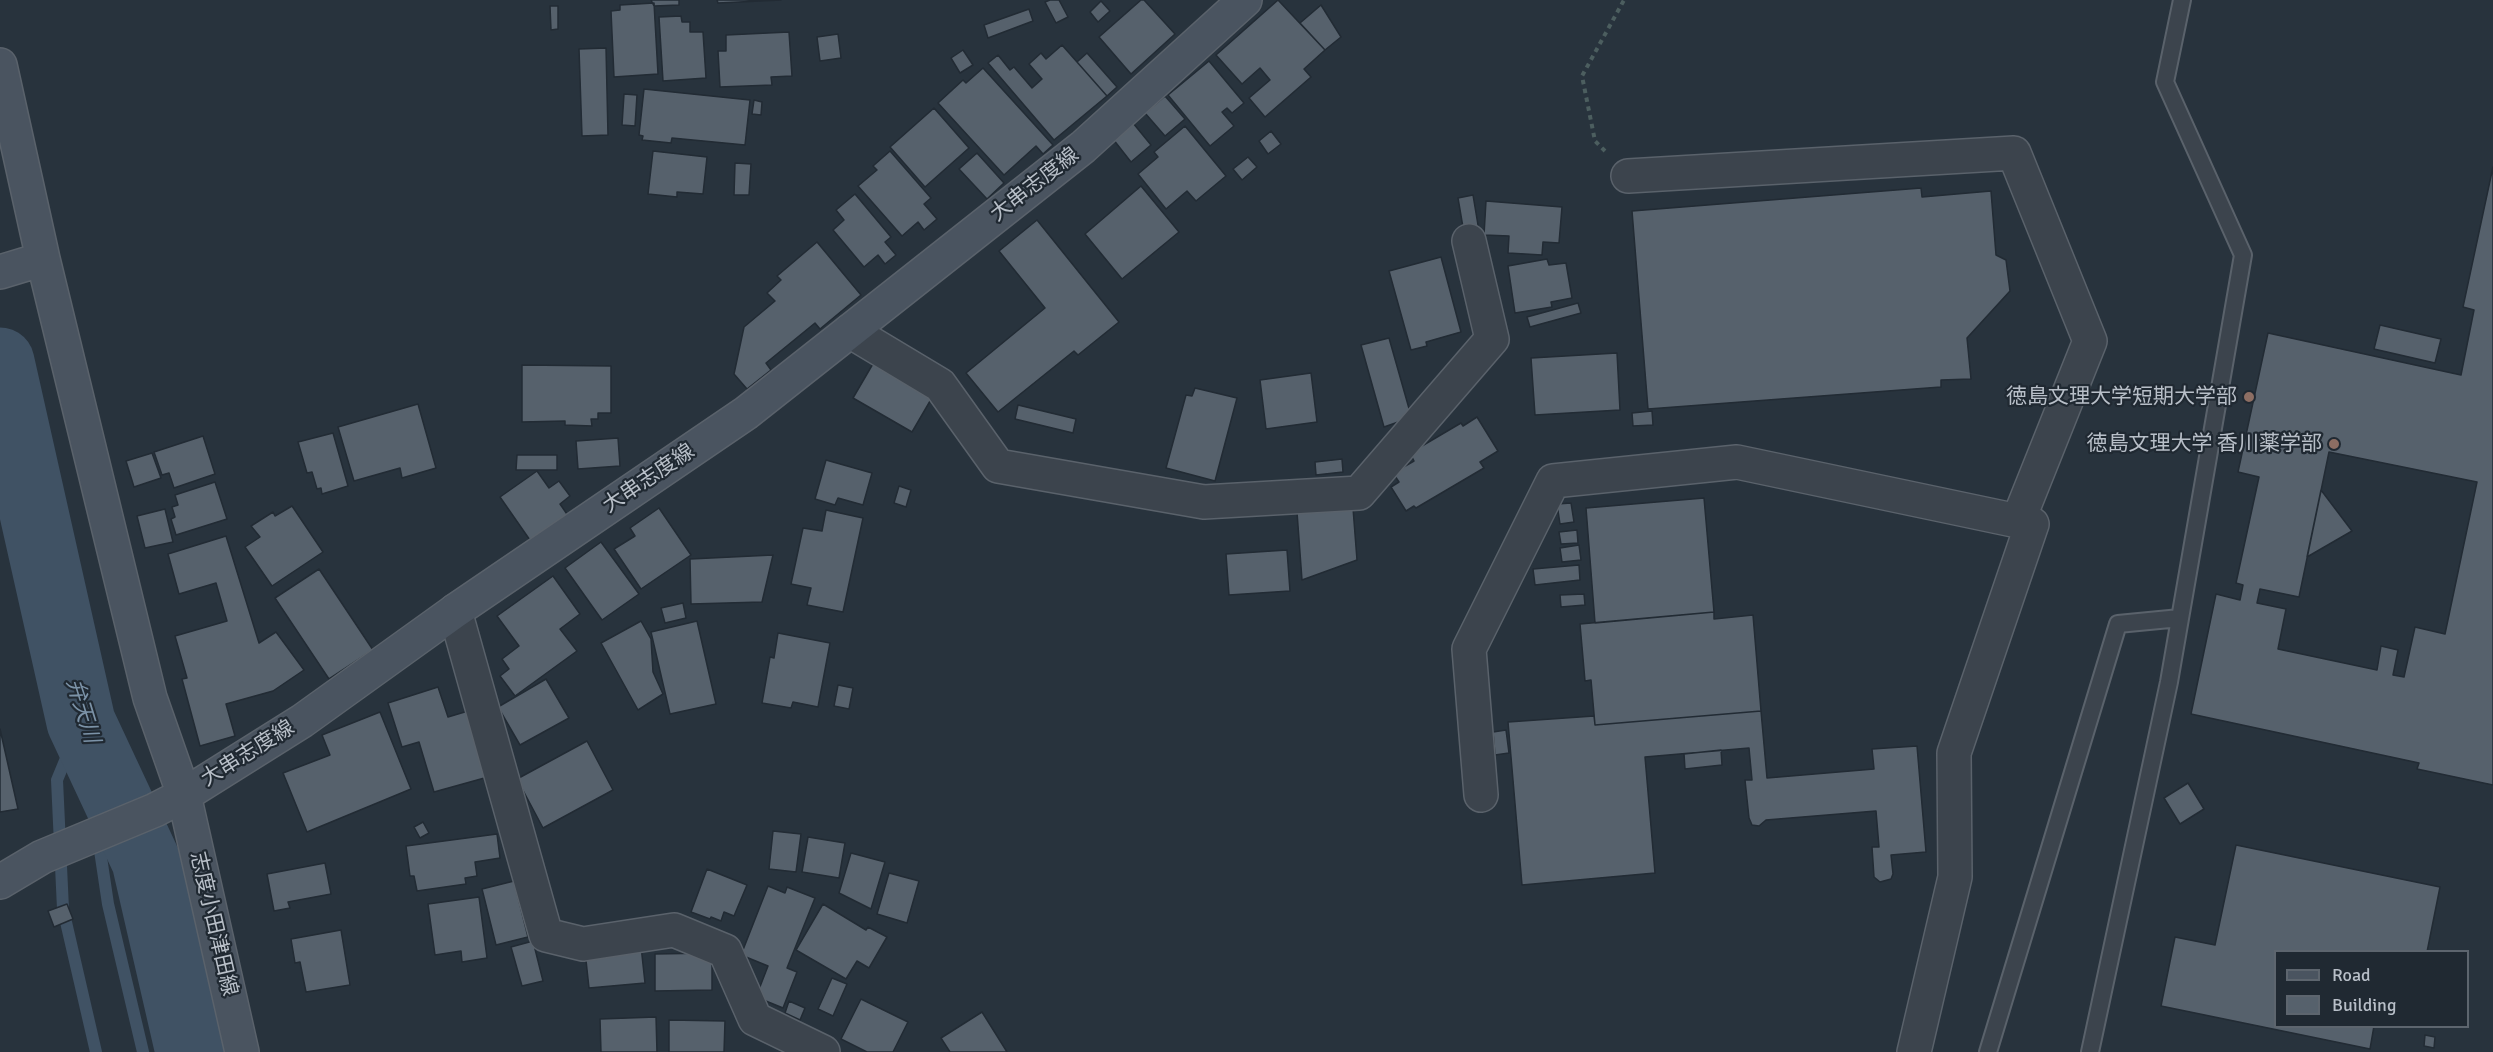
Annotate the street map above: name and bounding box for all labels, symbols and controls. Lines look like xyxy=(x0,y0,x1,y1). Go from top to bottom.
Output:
street label: 大串志度線 xyxy=(986,143,1084,227)
place label: 徳島文理大学短期大学部 xyxy=(2006,384,2237,410)
marker: 徳島文理大学短期大学部 xyxy=(2242,390,2256,404)
place label: 徳島文理大学 香川薬学部 xyxy=(2086,431,2322,457)
marker: 徳島文理大学 香川薬学部 xyxy=(2327,437,2341,451)
street label: 大串志度線 xyxy=(598,439,700,519)
water label: 弁天川 xyxy=(60,676,104,746)
street label: 大串志度線 xyxy=(197,715,299,793)
street label: 志度小田津田線 xyxy=(184,850,242,998)
legend xyxy=(2274,950,2469,1028)
text: Road xyxy=(2332,964,2371,986)
text: Building xyxy=(2332,994,2396,1016)

